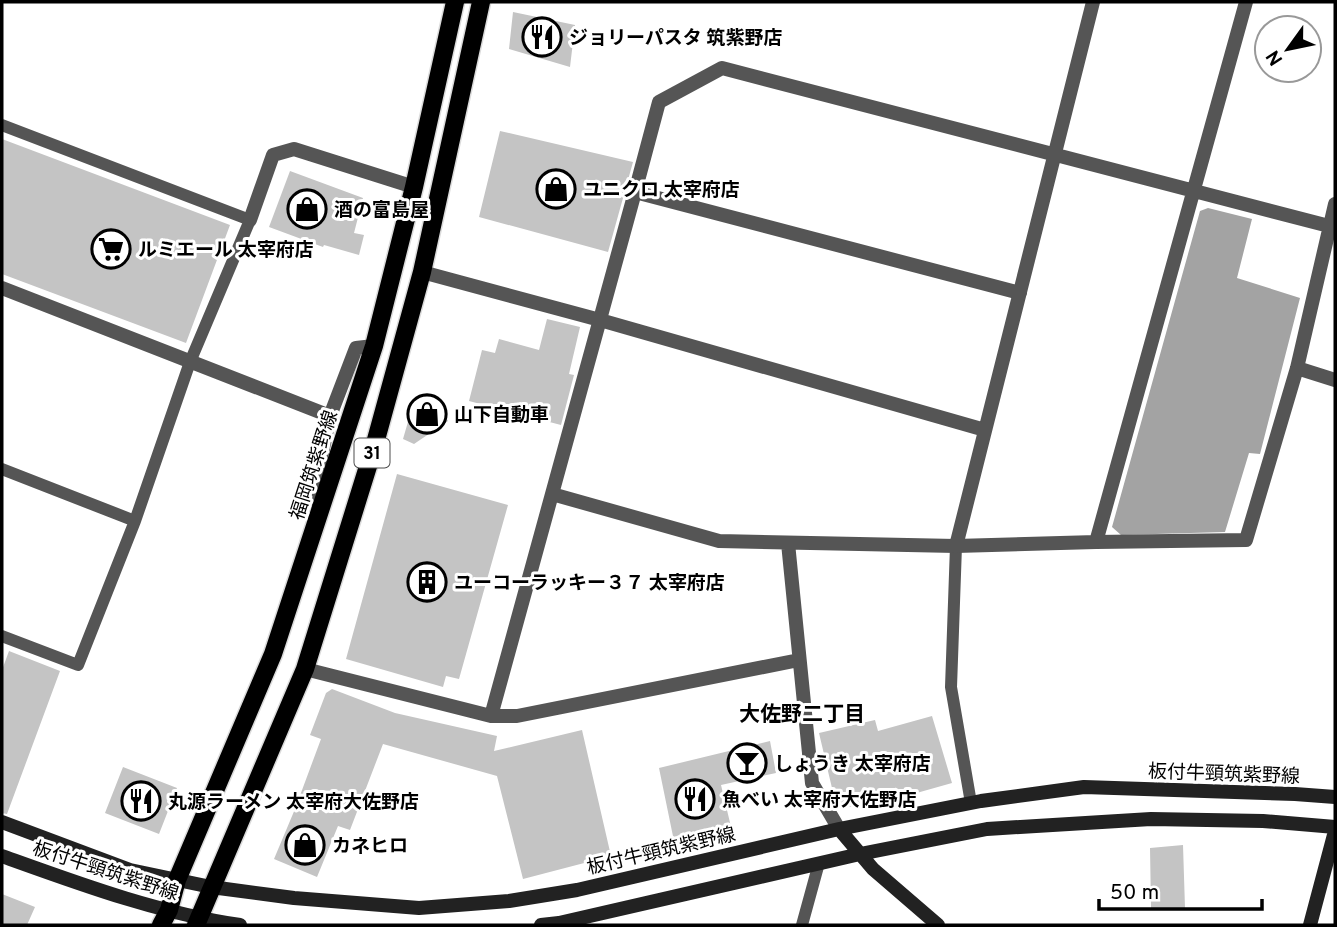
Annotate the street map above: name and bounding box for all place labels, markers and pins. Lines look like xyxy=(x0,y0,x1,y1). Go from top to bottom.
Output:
restaurant icon: ジョリーパスタ 筑紫野店 xyxy=(521,16,563,58)
place label: ジョリーパスタ 筑紫野店 xyxy=(569,27,783,51)
shop icon: ユニクロ 太宰府店 xyxy=(535,168,577,210)
place label: ユニクロ 太宰府店 xyxy=(583,179,740,203)
shop icon: 酒の富島屋 xyxy=(286,188,328,230)
place label: 酒の富島屋 xyxy=(334,199,429,223)
supermarket icon: ルミエール 太宰府店 xyxy=(90,228,132,270)
place label: ルミエール 太宰府店 xyxy=(138,239,314,263)
shop icon: 山下自動車 xyxy=(406,393,448,435)
place label: 山下自動車 xyxy=(454,404,549,428)
building icon: ユーコーラッキー３７ 太宰府店 xyxy=(406,561,448,603)
place label: ユーコーラッキー３７ 太宰府店 xyxy=(454,572,725,596)
bar icon: しょうき 太宰府店 xyxy=(726,742,768,784)
place label: しょうき 太宰府店 xyxy=(774,753,931,777)
restaurant icon: 魚べい 太宰府大佐野店 xyxy=(674,778,716,820)
restaurant icon: 丸源ラーメン 太宰府大佐野店 xyxy=(120,780,162,822)
place label: 魚べい 太宰府大佐野店 xyxy=(722,789,917,813)
place label: 丸源ラーメン 太宰府大佐野店 xyxy=(168,791,419,815)
shop icon: カネヒロ xyxy=(284,824,326,866)
place label: カネヒロ xyxy=(332,835,408,859)

